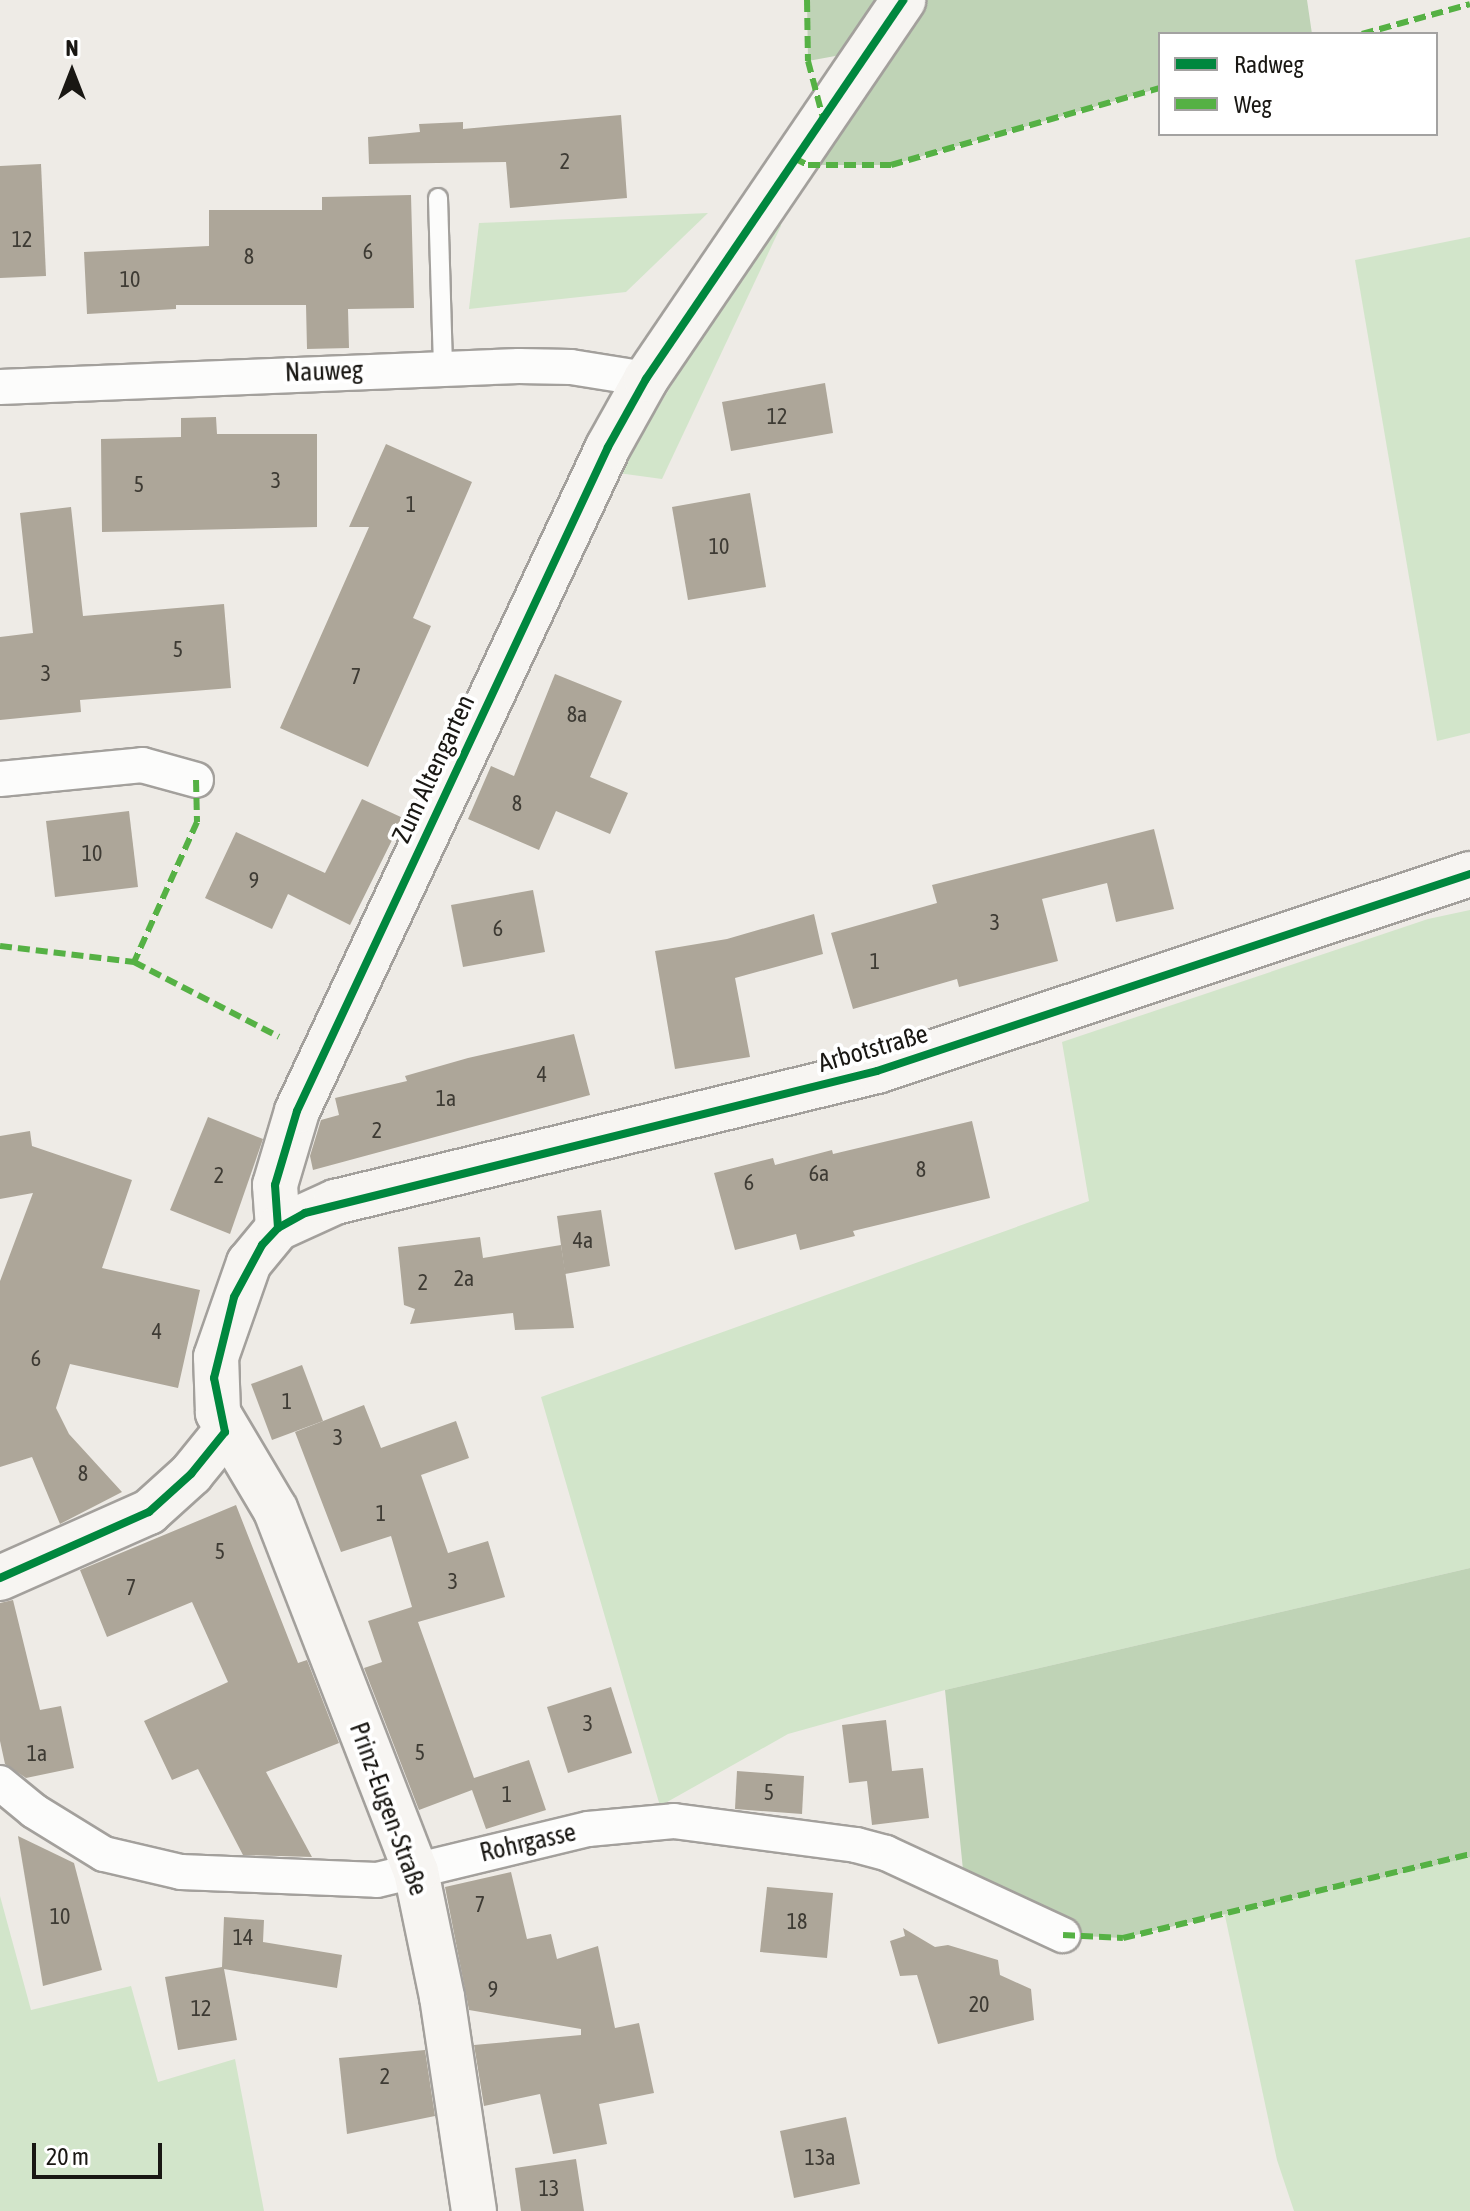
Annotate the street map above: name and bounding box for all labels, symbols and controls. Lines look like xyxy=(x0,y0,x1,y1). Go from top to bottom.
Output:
north arrow xyxy=(32,32,112,112)
legend xyxy=(1158,32,1438,136)
text: N xyxy=(66,35,78,61)
text: Radweg xyxy=(1234,51,1304,78)
text: Weg xyxy=(1234,91,1272,118)
house number: 2 xyxy=(560,149,570,175)
house number: 12 xyxy=(12,227,32,253)
house number: 6 xyxy=(363,239,373,265)
house number: 8 xyxy=(244,244,254,270)
house number: 10 xyxy=(120,267,140,293)
street label: Nauweg xyxy=(284,355,364,389)
house number: 12 xyxy=(767,404,787,430)
house number: 3 xyxy=(271,468,281,494)
house number: 5 xyxy=(134,472,144,498)
house number: 1 xyxy=(406,492,416,518)
house number: 10 xyxy=(709,534,729,560)
house number: 5 xyxy=(173,637,183,663)
house number: 3 xyxy=(41,661,51,687)
house number: 7 xyxy=(351,664,361,690)
street label: Zum Altengarten xyxy=(386,690,482,848)
house number: 8a xyxy=(567,702,587,728)
house number: 8 xyxy=(512,791,522,817)
house number: 10 xyxy=(82,841,102,867)
house number: 9 xyxy=(249,868,259,894)
house number: 3 xyxy=(990,910,1000,936)
house number: 6 xyxy=(493,916,503,942)
house number: 1 xyxy=(870,949,880,975)
street label: Arbotstraße xyxy=(815,1019,931,1079)
house number: 4 xyxy=(537,1062,547,1088)
house number: 1a xyxy=(436,1086,456,1112)
house number: 2 xyxy=(372,1118,382,1144)
house number: 8 xyxy=(916,1157,926,1183)
house number: 6a xyxy=(809,1161,829,1187)
house number: 2 xyxy=(214,1163,224,1189)
house number: 6 xyxy=(744,1170,754,1196)
house number: 4a xyxy=(573,1228,593,1254)
house number: 2a xyxy=(454,1266,474,1292)
house number: 2 xyxy=(418,1270,428,1296)
house number: 4 xyxy=(152,1319,162,1345)
house number: 6 xyxy=(31,1346,41,1372)
house number: 1 xyxy=(282,1389,292,1415)
house number: 3 xyxy=(333,1425,343,1451)
house number: 8 xyxy=(78,1461,88,1487)
house number: 1 xyxy=(376,1501,386,1527)
house number: 5 xyxy=(215,1539,225,1565)
house number: 3 xyxy=(448,1569,458,1595)
house number: 7 xyxy=(126,1575,136,1601)
house number: 3 xyxy=(583,1711,593,1737)
street label: Prinz-Eugen-Straße xyxy=(342,1718,434,1900)
house number: 5 xyxy=(415,1740,425,1766)
house number: 1a xyxy=(27,1741,47,1767)
house number: 5 xyxy=(764,1780,774,1806)
house number: 1 xyxy=(502,1782,512,1808)
street label: Rohrgasse xyxy=(477,1817,579,1869)
house number: 7 xyxy=(475,1892,485,1918)
house number: 10 xyxy=(50,1904,70,1930)
house number: 18 xyxy=(787,1909,807,1935)
house number: 14 xyxy=(233,1925,253,1951)
house number: 9 xyxy=(488,1977,498,2003)
house number: 20 xyxy=(969,1992,989,2018)
house number: 12 xyxy=(191,1996,211,2022)
house number: 2 xyxy=(380,2064,390,2090)
scale bar xyxy=(36,2127,166,2177)
text: 20 m xyxy=(46,2143,89,2170)
house number: 13a xyxy=(805,2145,835,2171)
house number: 13 xyxy=(539,2176,559,2202)

